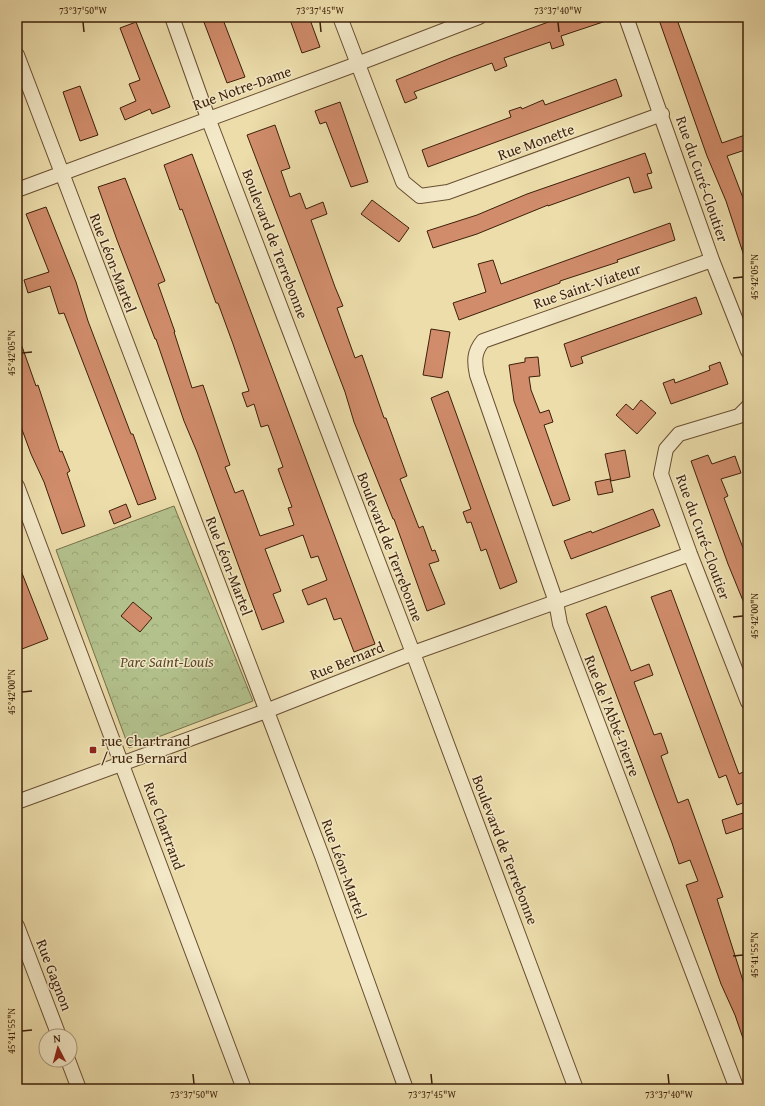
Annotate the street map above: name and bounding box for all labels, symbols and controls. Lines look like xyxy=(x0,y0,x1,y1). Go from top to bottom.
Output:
text: 73°37'50"W xyxy=(59,3,107,18)
text: 73°37'45"W xyxy=(296,3,344,18)
text: 73°37'40"W xyxy=(534,3,582,18)
street label: Rue Notre-Dame xyxy=(190,60,294,115)
street label: Rue du Curé-Cloutier xyxy=(671,113,734,245)
street label: Rue Monette xyxy=(495,118,577,165)
street label: Boulevard de Terrebonne xyxy=(237,166,314,322)
street label: Rue Léon-Martel xyxy=(85,210,142,315)
text: 45°42'05"N xyxy=(747,254,762,300)
street label: Rue Saint-Viateur xyxy=(530,257,643,314)
text: 45°42'05"N xyxy=(4,330,19,376)
street label: Boulevard de Terrebonne xyxy=(352,469,429,625)
street label: Rue du Curé-Cloutier xyxy=(671,471,736,602)
street label: Rue Léon-Martel xyxy=(201,513,258,618)
text: 45°42'00"N xyxy=(747,593,762,639)
street label: Rue Bernard xyxy=(307,636,387,685)
park label: Parc Saint-Louis xyxy=(119,651,214,672)
street label: Rue de l'Abbé-Pierre xyxy=(580,652,645,780)
text: 45°42'00"N xyxy=(4,669,19,715)
place label: rue Chartrand / rue Bernard xyxy=(101,730,190,768)
marker: rue Chartrand / rue Bernard xyxy=(88,745,98,755)
street label: Boulevard de Terrebonne xyxy=(467,772,544,928)
street label: Rue Chartrand xyxy=(139,779,190,873)
street label: Rue Léon-Martel xyxy=(317,816,372,922)
text: 45°41'55"N xyxy=(747,932,762,978)
street label: Rue Gagnon xyxy=(31,936,78,1014)
text: 45°41'55"N xyxy=(4,1008,19,1054)
north arrow xyxy=(38,1028,78,1068)
text: N xyxy=(52,1030,62,1046)
text: 73°37'50"W xyxy=(170,1087,218,1102)
text: 73°37'45"W xyxy=(408,1087,456,1102)
text: 73°37'40"W xyxy=(645,1087,693,1102)

